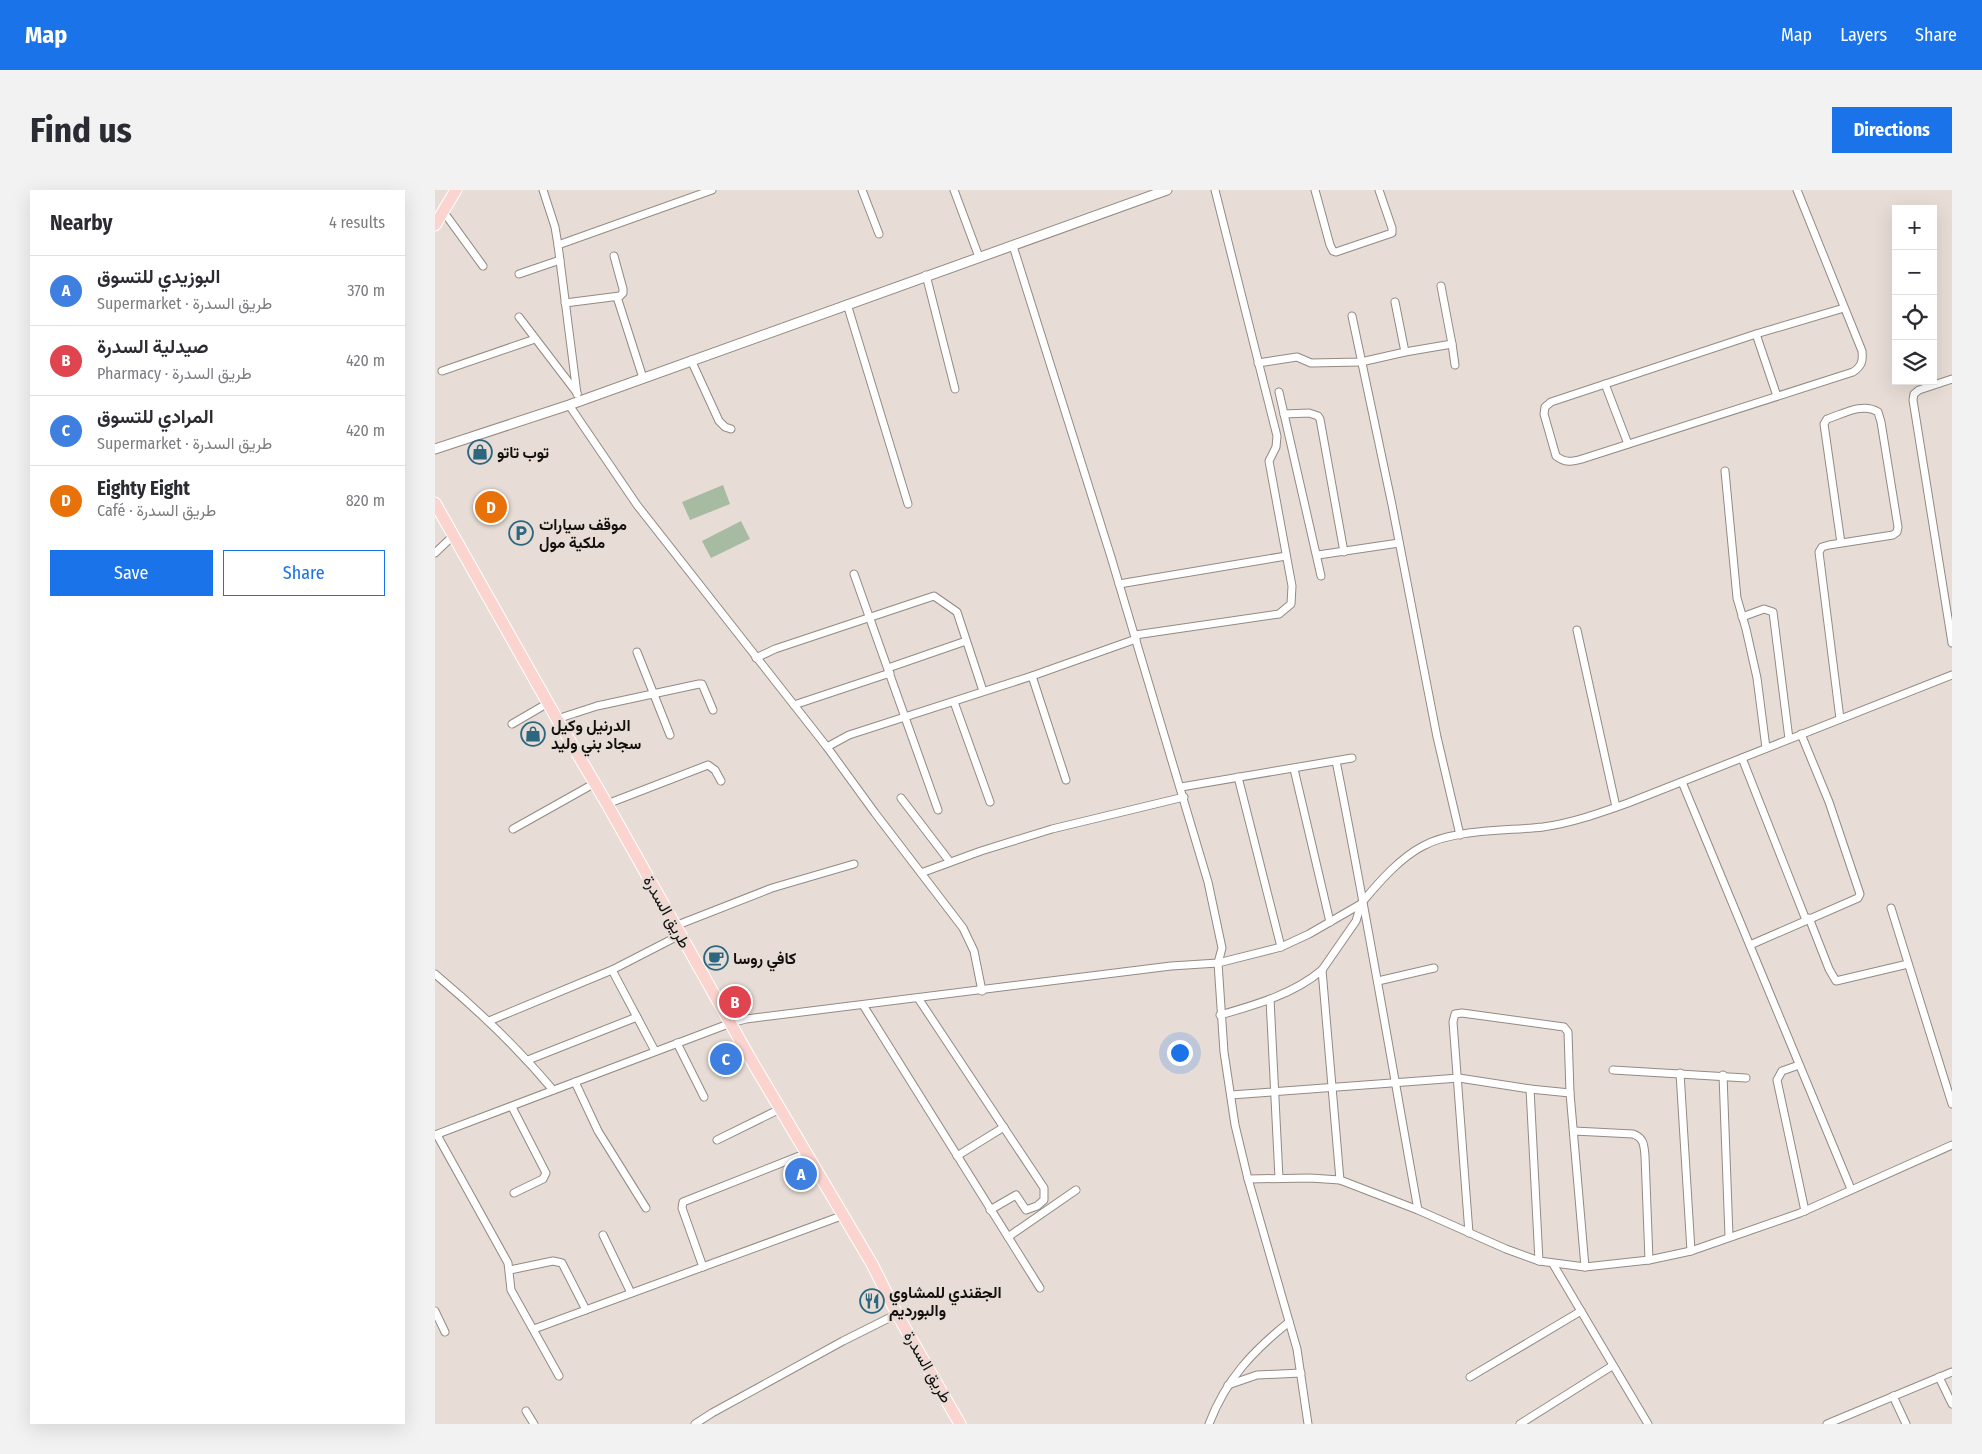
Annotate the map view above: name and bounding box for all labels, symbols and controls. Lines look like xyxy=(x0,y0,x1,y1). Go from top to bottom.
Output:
text: Map xyxy=(25,21,67,49)
text: Map xyxy=(1781,24,1812,46)
text: Layers xyxy=(1840,24,1887,46)
text: Share xyxy=(1915,24,1957,46)
button: Directions xyxy=(1832,107,1952,153)
text: Find us xyxy=(30,109,132,151)
map controls xyxy=(1892,205,1937,385)
button: + xyxy=(1892,205,1937,250)
text: Nearby xyxy=(50,210,112,236)
text: 4 results xyxy=(329,213,385,232)
button: − xyxy=(1892,250,1937,295)
text: البوزيدي للتسوق xyxy=(97,265,221,288)
text: A xyxy=(62,281,70,300)
text: 370 m xyxy=(347,281,385,300)
text: Supermarket · طريق السدرة xyxy=(97,294,272,313)
button: locate xyxy=(1892,295,1937,340)
text: صيدلية السدرة xyxy=(97,335,209,358)
button: layers xyxy=(1892,340,1937,385)
text: B xyxy=(62,351,70,370)
text: 420 m xyxy=(346,351,385,370)
text: Pharmacy · طريق السدرة xyxy=(97,364,252,383)
text: المرادي للتسوق xyxy=(97,405,214,428)
text: C xyxy=(62,421,70,440)
text: 420 m xyxy=(346,421,385,440)
text: Supermarket · طريق السدرة xyxy=(97,434,272,453)
shop icon: توب تاتو xyxy=(467,439,493,465)
place label: توب تاتو xyxy=(497,443,549,463)
text: Eighty Eight xyxy=(97,477,190,500)
pin: D xyxy=(475,488,507,526)
text: D xyxy=(61,491,71,510)
text: 820 m xyxy=(346,491,385,510)
text: Café · طريق السدرة xyxy=(97,501,216,520)
place label: موقف سيارات ملكية مول xyxy=(539,515,627,553)
parking icon: موقف سيارات ملكية مول xyxy=(508,520,534,546)
button: Save xyxy=(50,550,213,596)
button: Share xyxy=(223,550,385,596)
place label: الدرنيل وكيل سجاد بني وليد xyxy=(551,716,641,757)
shop icon: الدرنيل وكيل سجاد بني وليد xyxy=(520,721,546,747)
street label: طريق السدرة xyxy=(638,873,695,952)
cafe icon: كافي روسا xyxy=(703,945,729,971)
place label: كافي روسا xyxy=(733,949,796,972)
pin: B xyxy=(719,983,751,1021)
pin: C xyxy=(710,1040,742,1078)
your location xyxy=(1167,1040,1193,1066)
pin: A xyxy=(785,1155,817,1193)
place label: الجقندي للمشاوي والبورديم xyxy=(889,1283,1002,1321)
restaurant icon: الجقندي للمشاوي والبورديم xyxy=(859,1288,885,1314)
street label: طريق السدرة xyxy=(899,1328,956,1407)

